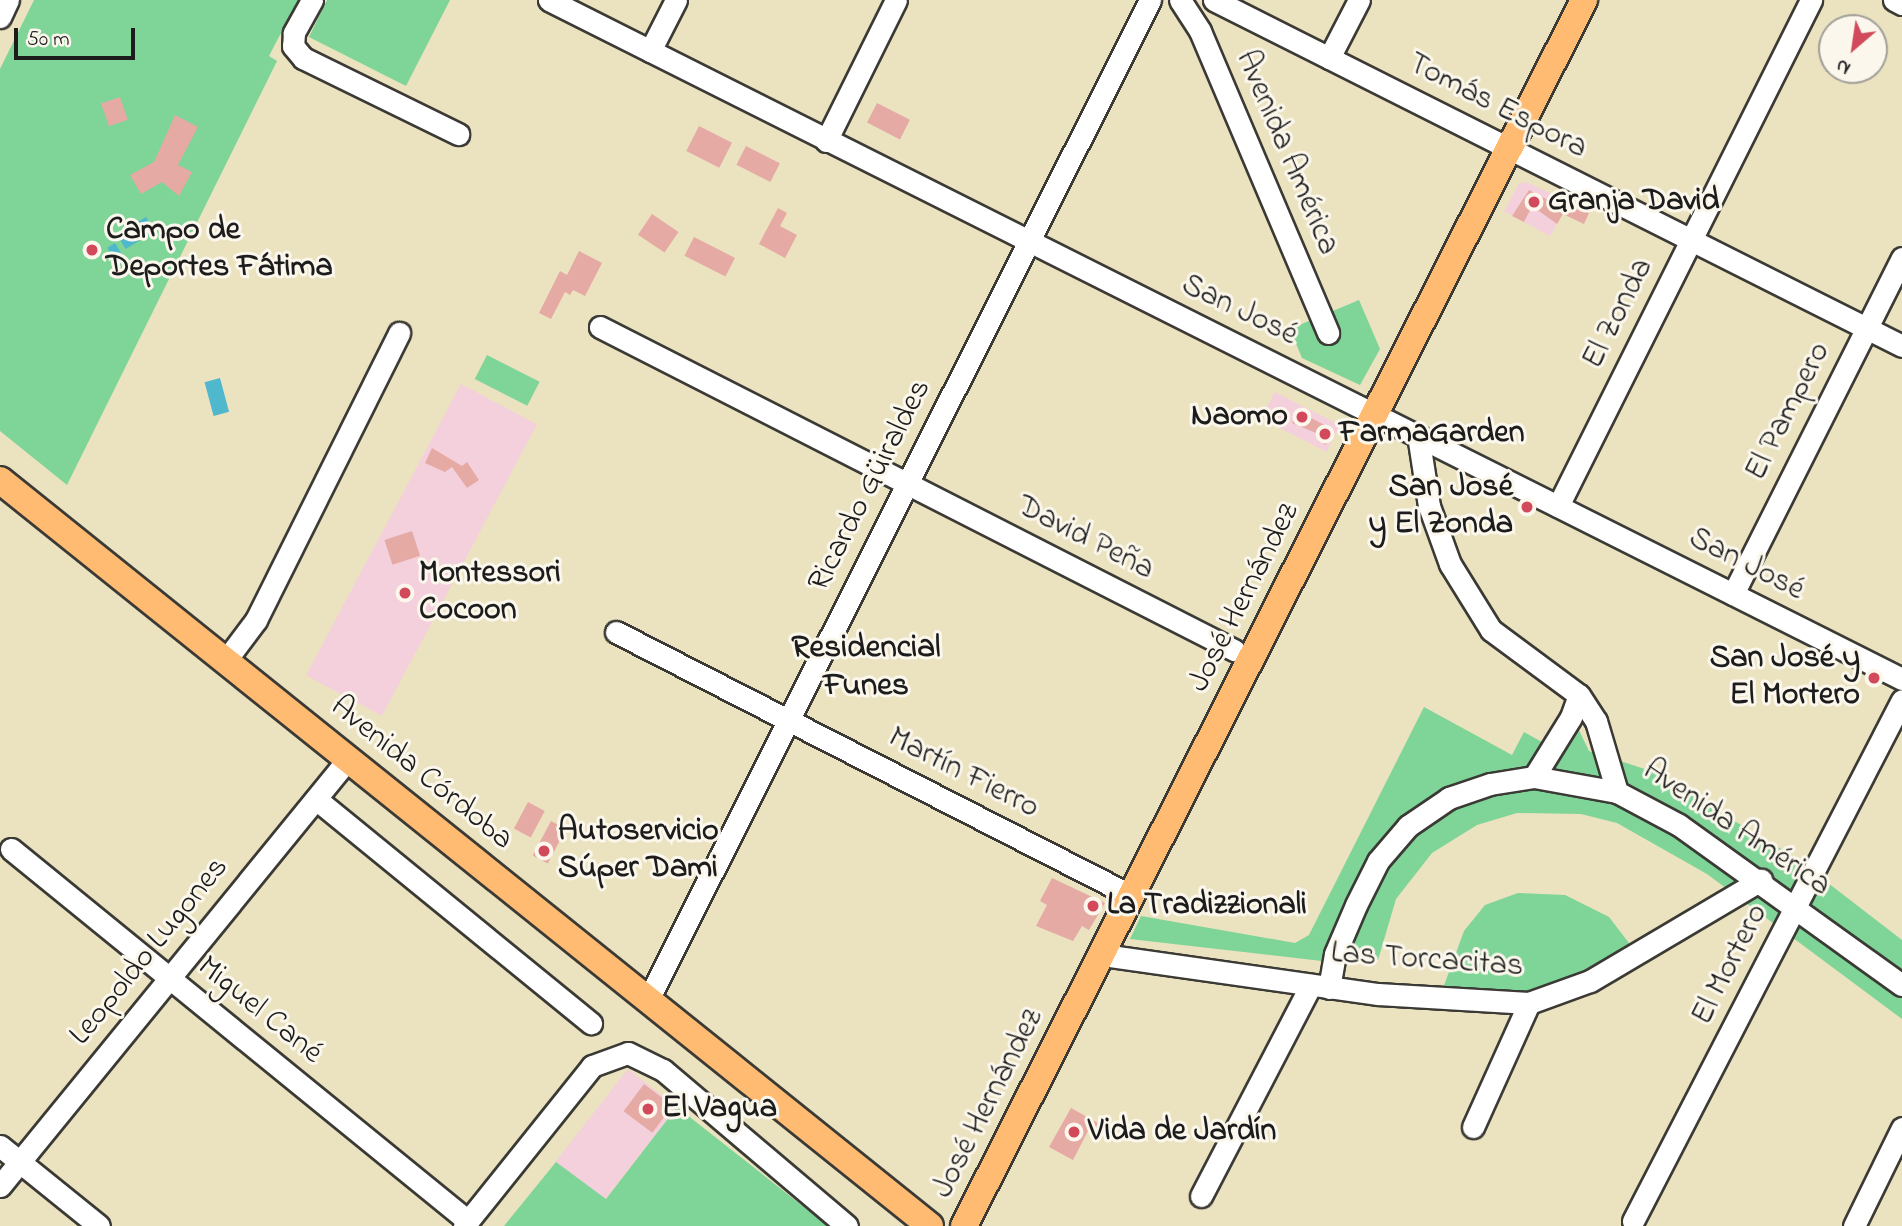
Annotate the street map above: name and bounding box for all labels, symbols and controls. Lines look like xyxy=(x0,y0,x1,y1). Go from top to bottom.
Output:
scale bar xyxy=(18,14,138,58)
north arrow xyxy=(1818,14,1888,84)
text: 50 m xyxy=(27,25,70,55)
street label: Avenida América xyxy=(1226,45,1346,261)
street label: Tomás Espora xyxy=(1401,45,1593,169)
text: N xyxy=(1831,51,1856,81)
place label: Granja David xyxy=(1548,183,1720,221)
marker: Granja David xyxy=(1526,194,1542,210)
place label: Campo de Deportes Fátima xyxy=(106,213,333,288)
marker: Campo de Deportes Fátima xyxy=(84,242,100,258)
street label: El Zonda xyxy=(1575,252,1663,376)
street label: San José xyxy=(1175,266,1303,356)
street label: El Pampero xyxy=(1738,337,1840,487)
street label: Ricardo Güiraldes xyxy=(801,374,941,598)
place label: Naomo xyxy=(1191,398,1288,436)
marker: Naomo xyxy=(1294,409,1310,425)
place label: FarmaGarden xyxy=(1339,415,1524,453)
marker: FarmaGarden xyxy=(1317,426,1333,442)
place label: San José y El Zonda xyxy=(1369,470,1513,545)
street label: David Peña xyxy=(1010,488,1160,590)
street label: José Hernández xyxy=(1181,497,1309,699)
marker: San José y El Zonda xyxy=(1519,499,1535,515)
street label: San José xyxy=(1682,520,1810,610)
place label: Montessori Cocoon xyxy=(419,556,561,631)
marker: Montessori Cocoon xyxy=(397,585,413,601)
district label: Residencial Funes xyxy=(791,629,941,707)
place label: San José y El Mortero xyxy=(1710,641,1860,716)
marker: San José y El Mortero xyxy=(1866,670,1882,686)
street label: Avenida Córdoba xyxy=(322,689,520,859)
street label: Martín Fierro xyxy=(881,720,1045,828)
street label: Avenida América xyxy=(1635,752,1837,906)
place label: Autoservicio Súper Dami xyxy=(558,814,719,889)
marker: Autoservicio Súper Dami xyxy=(536,843,552,859)
street label: Leopoldo Lugones xyxy=(62,850,238,1054)
place label: La Tradizzionali xyxy=(1107,887,1307,925)
marker: La Tradizzionali xyxy=(1085,898,1101,914)
street label: El Mortero xyxy=(1684,898,1778,1032)
street label: Las Torcacitas xyxy=(1329,935,1525,987)
street label: Miguel Cané xyxy=(188,949,330,1073)
street label: José Hernández xyxy=(925,1003,1053,1205)
place label: El Vagua xyxy=(662,1090,777,1128)
marker: El Vagua xyxy=(640,1101,656,1117)
place label: Vida de Jardín xyxy=(1088,1113,1276,1151)
marker: Vida de Jardín xyxy=(1066,1124,1082,1140)

